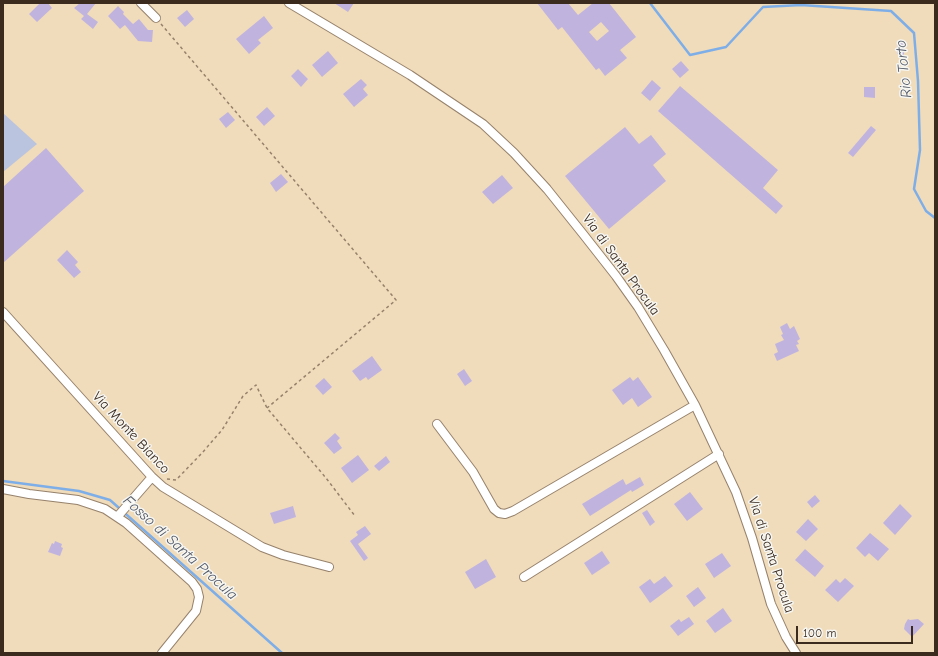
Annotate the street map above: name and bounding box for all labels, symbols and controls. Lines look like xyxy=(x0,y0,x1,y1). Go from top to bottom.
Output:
water label: Rio Torto xyxy=(892,39,916,99)
street label: Via di Santa Procula xyxy=(579,211,663,319)
street label: Via Monte Bianco xyxy=(89,389,173,477)
water label: Fosso di Santa Procula xyxy=(119,492,241,604)
street label: Via di Santa Procula xyxy=(744,495,798,615)
scale bar xyxy=(798,618,915,644)
text: 100 m xyxy=(803,626,836,640)

